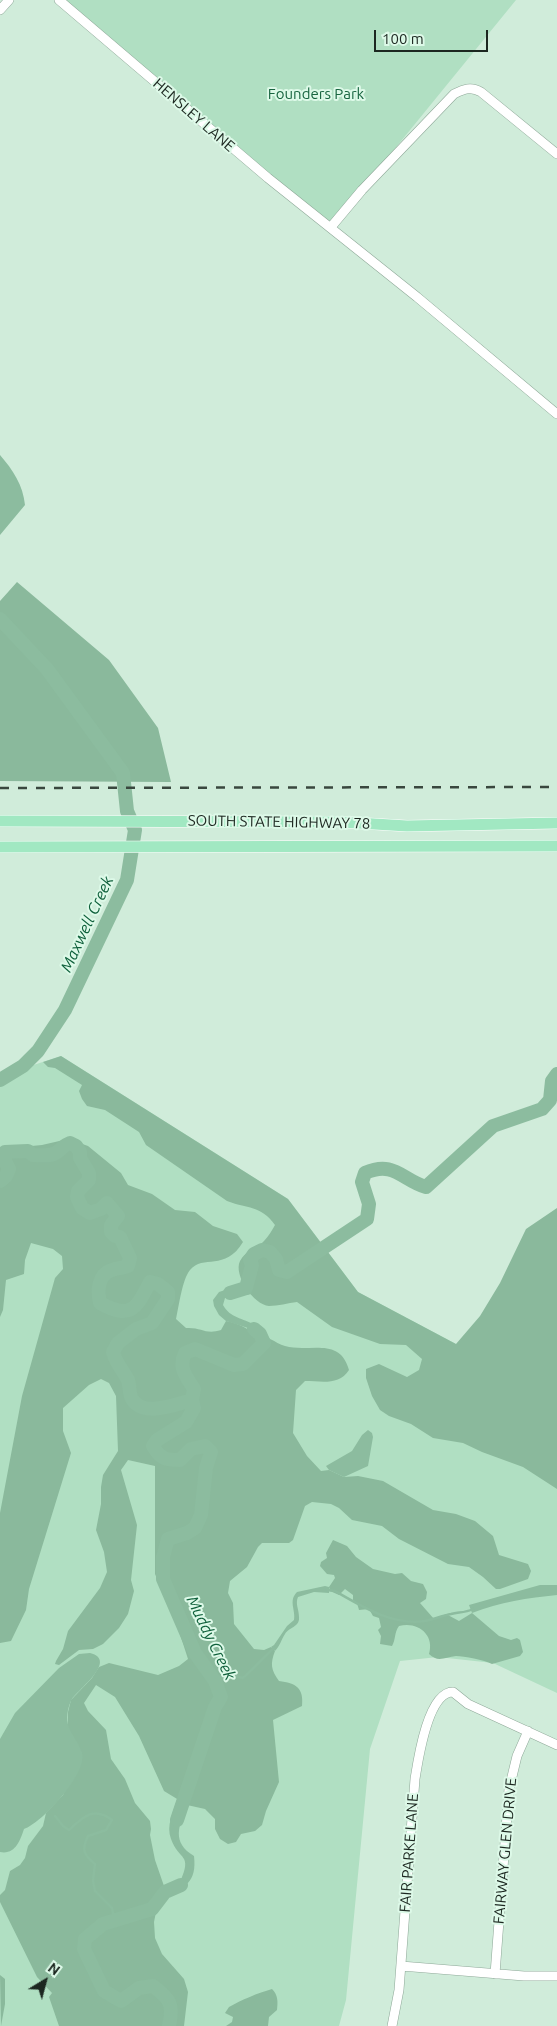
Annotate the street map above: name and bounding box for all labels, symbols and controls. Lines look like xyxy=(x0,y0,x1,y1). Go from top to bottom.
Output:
scale bar xyxy=(377,20,491,52)
text: 100 m xyxy=(382,30,424,47)
street label: HENSLEY LANE xyxy=(149,75,239,155)
park label: Founders Park xyxy=(268,85,364,103)
street label: SOUTH STATE HIGHWAY 78 xyxy=(188,811,370,833)
water label: Maxwell Creek xyxy=(56,873,118,975)
water label: Muddy Creek xyxy=(182,1593,240,1683)
street label: FAIRWAY GLEN DRIVE xyxy=(490,1777,520,1925)
street label: FAIR PARKE LANE xyxy=(396,1793,422,1913)
north arrow xyxy=(20,1956,70,2006)
text: N xyxy=(45,1959,63,1979)

